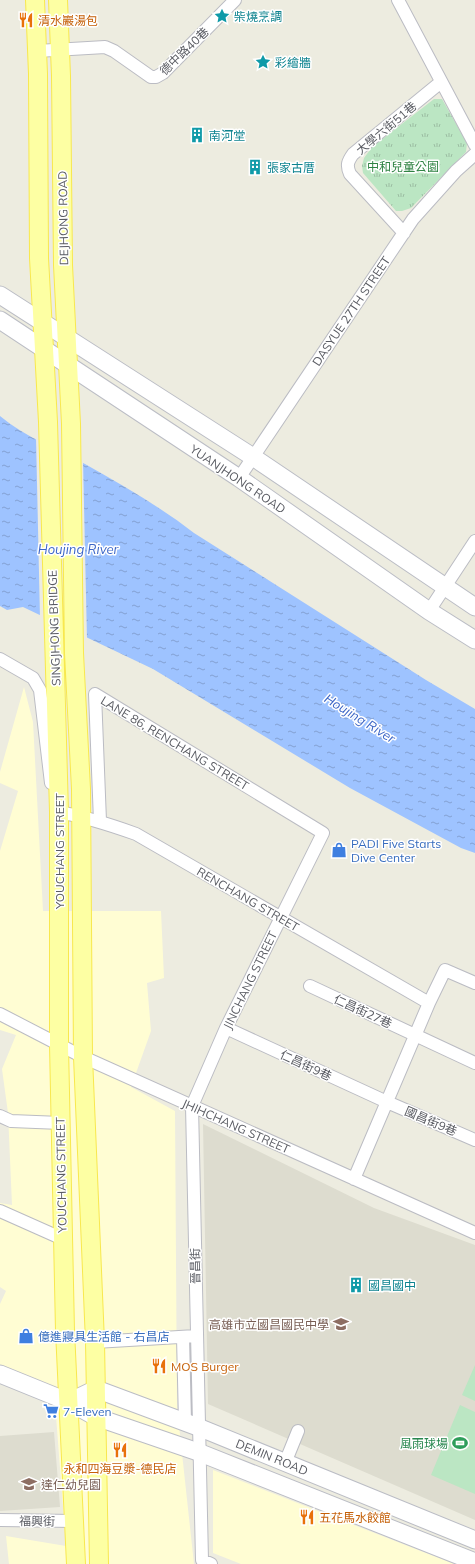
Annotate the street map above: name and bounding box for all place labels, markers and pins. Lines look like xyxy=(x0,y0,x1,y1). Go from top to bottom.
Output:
place icon: 柴燒烹調 xyxy=(213,7,231,25)
place label: 柴燒烹調 xyxy=(234,9,282,24)
restaurant icon: 清水巖湯包 xyxy=(17,11,35,29)
place label: 清水巖湯包 xyxy=(38,13,98,28)
place icon: 彩繪牆 xyxy=(254,53,272,71)
place label: 彩繪牆 xyxy=(275,55,311,70)
building icon: 南河堂 xyxy=(188,126,206,144)
place label: 南河堂 xyxy=(209,128,245,143)
building icon: 張家古厝 xyxy=(246,158,264,176)
place label: 張家古厝 xyxy=(267,160,315,175)
place label: PADI Five Starts Dive Center xyxy=(351,836,441,865)
shop icon: PADI Five Starts Dive Center xyxy=(330,841,348,859)
building icon: 國昌國中 xyxy=(347,1276,365,1294)
place label: 國昌國中 xyxy=(368,1278,416,1293)
school or university icon: 高雄市立國昌國民中學 xyxy=(332,1315,350,1333)
place label: 高雄市立國昌國民中學 xyxy=(209,1317,329,1332)
shop icon: 億進寢具生活館 - 右昌店 xyxy=(17,1327,35,1345)
place label: 億進寢具生活館 - 右昌店 xyxy=(38,1329,169,1344)
restaurant icon: MOS Burger xyxy=(150,1357,168,1375)
place label: MOS Burger xyxy=(171,1359,239,1374)
supermarket icon: 7-Eleven xyxy=(42,1402,60,1420)
place label: 7-Eleven xyxy=(63,1404,112,1419)
sports icon: 風雨球場 xyxy=(451,1434,469,1452)
place label: 風雨球場 xyxy=(400,1436,448,1451)
restaurant icon: 永和四海豆漿-德民店 xyxy=(111,1441,129,1459)
place label: 永和四海豆漿-德民店 xyxy=(63,1461,177,1476)
school or university icon: 達仁幼兒園 xyxy=(20,1475,38,1493)
place label: 達仁幼兒園 xyxy=(41,1477,101,1492)
restaurant icon: 五花馬水餃館 xyxy=(298,1508,316,1526)
place label: 五花馬水餃館 xyxy=(319,1510,391,1525)

